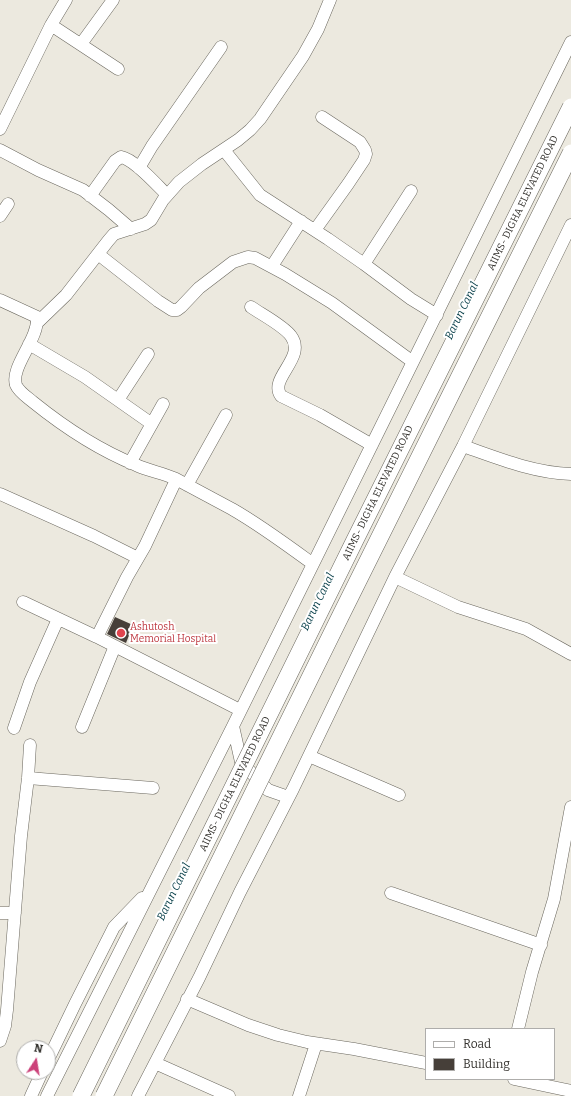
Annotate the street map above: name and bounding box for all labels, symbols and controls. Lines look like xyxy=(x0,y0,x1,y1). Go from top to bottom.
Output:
street label: AIIMS- DIGHA ELEVATED ROAD xyxy=(485,134,561,272)
water label: Barun Canal xyxy=(442,280,482,342)
street label: AIIMS- DIGHA ELEVATED ROAD xyxy=(340,424,416,562)
water label: Barun Canal xyxy=(298,571,338,633)
place label: Ashutosh Memorial Hospital xyxy=(130,621,216,644)
marker: Ashutosh Memorial Hospital xyxy=(115,627,127,639)
street label: AIIMS- DIGHA ELEVATED ROAD xyxy=(197,715,273,853)
water label: Barun Canal xyxy=(154,861,194,923)
legend xyxy=(425,1028,555,1080)
text: Road xyxy=(463,1037,491,1051)
north arrow xyxy=(16,1040,56,1080)
text: N xyxy=(33,1042,44,1056)
text: Building xyxy=(463,1057,510,1071)

